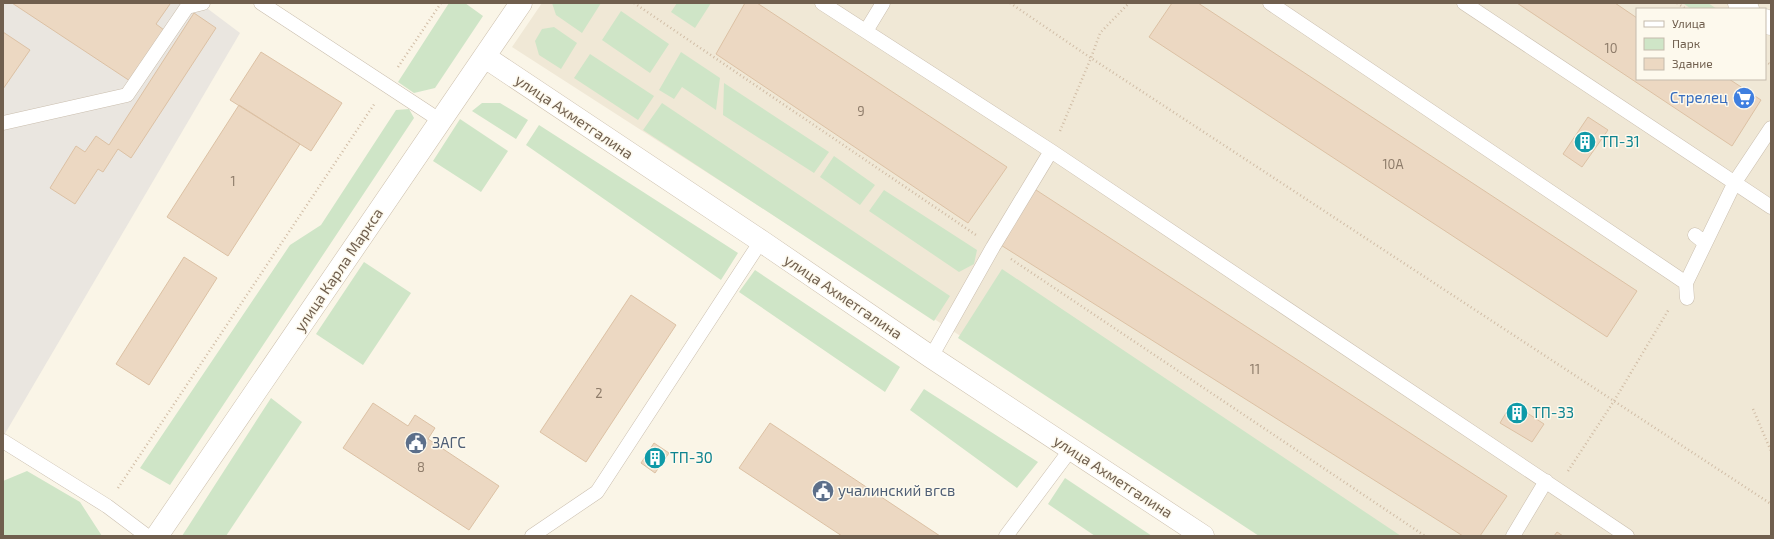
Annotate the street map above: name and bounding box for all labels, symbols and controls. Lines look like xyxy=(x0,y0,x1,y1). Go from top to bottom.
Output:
legend xyxy=(1636,8,1766,80)
text: Улица xyxy=(1672,16,1705,30)
text: Парк xyxy=(1672,36,1701,50)
house number: 10 xyxy=(1604,40,1618,56)
text: Здание xyxy=(1672,56,1713,70)
street label: улица Ахметгалина xyxy=(512,70,637,163)
supermarket icon: Стрелец xyxy=(1731,85,1757,111)
place label: Стрелец xyxy=(1670,88,1728,106)
house number: 9 xyxy=(857,103,865,119)
building icon: ТП-31 xyxy=(1572,129,1598,155)
place label: ТП-31 xyxy=(1600,132,1640,150)
house number: 10А xyxy=(1382,156,1404,172)
house number: 1 xyxy=(230,173,236,189)
street label: улица Карла Маркса xyxy=(290,204,387,335)
street label: улица Ахметгалина xyxy=(781,250,906,343)
house number: 11 xyxy=(1250,361,1260,377)
house number: 2 xyxy=(595,385,603,401)
building icon: ТП-33 xyxy=(1504,400,1530,426)
place label: ТП-33 xyxy=(1532,403,1574,421)
public building icon: ЗАГС xyxy=(403,430,429,456)
street label: улица Ахметгалина xyxy=(1050,431,1176,522)
place label: ЗАГС xyxy=(432,433,466,451)
building icon: ТП-30 xyxy=(642,445,668,471)
place label: ТП-30 xyxy=(670,448,713,466)
house number: 8 xyxy=(417,459,425,475)
public building icon: учалинский вгсв xyxy=(810,478,836,504)
place label: учалинский вгсв xyxy=(838,481,955,500)

